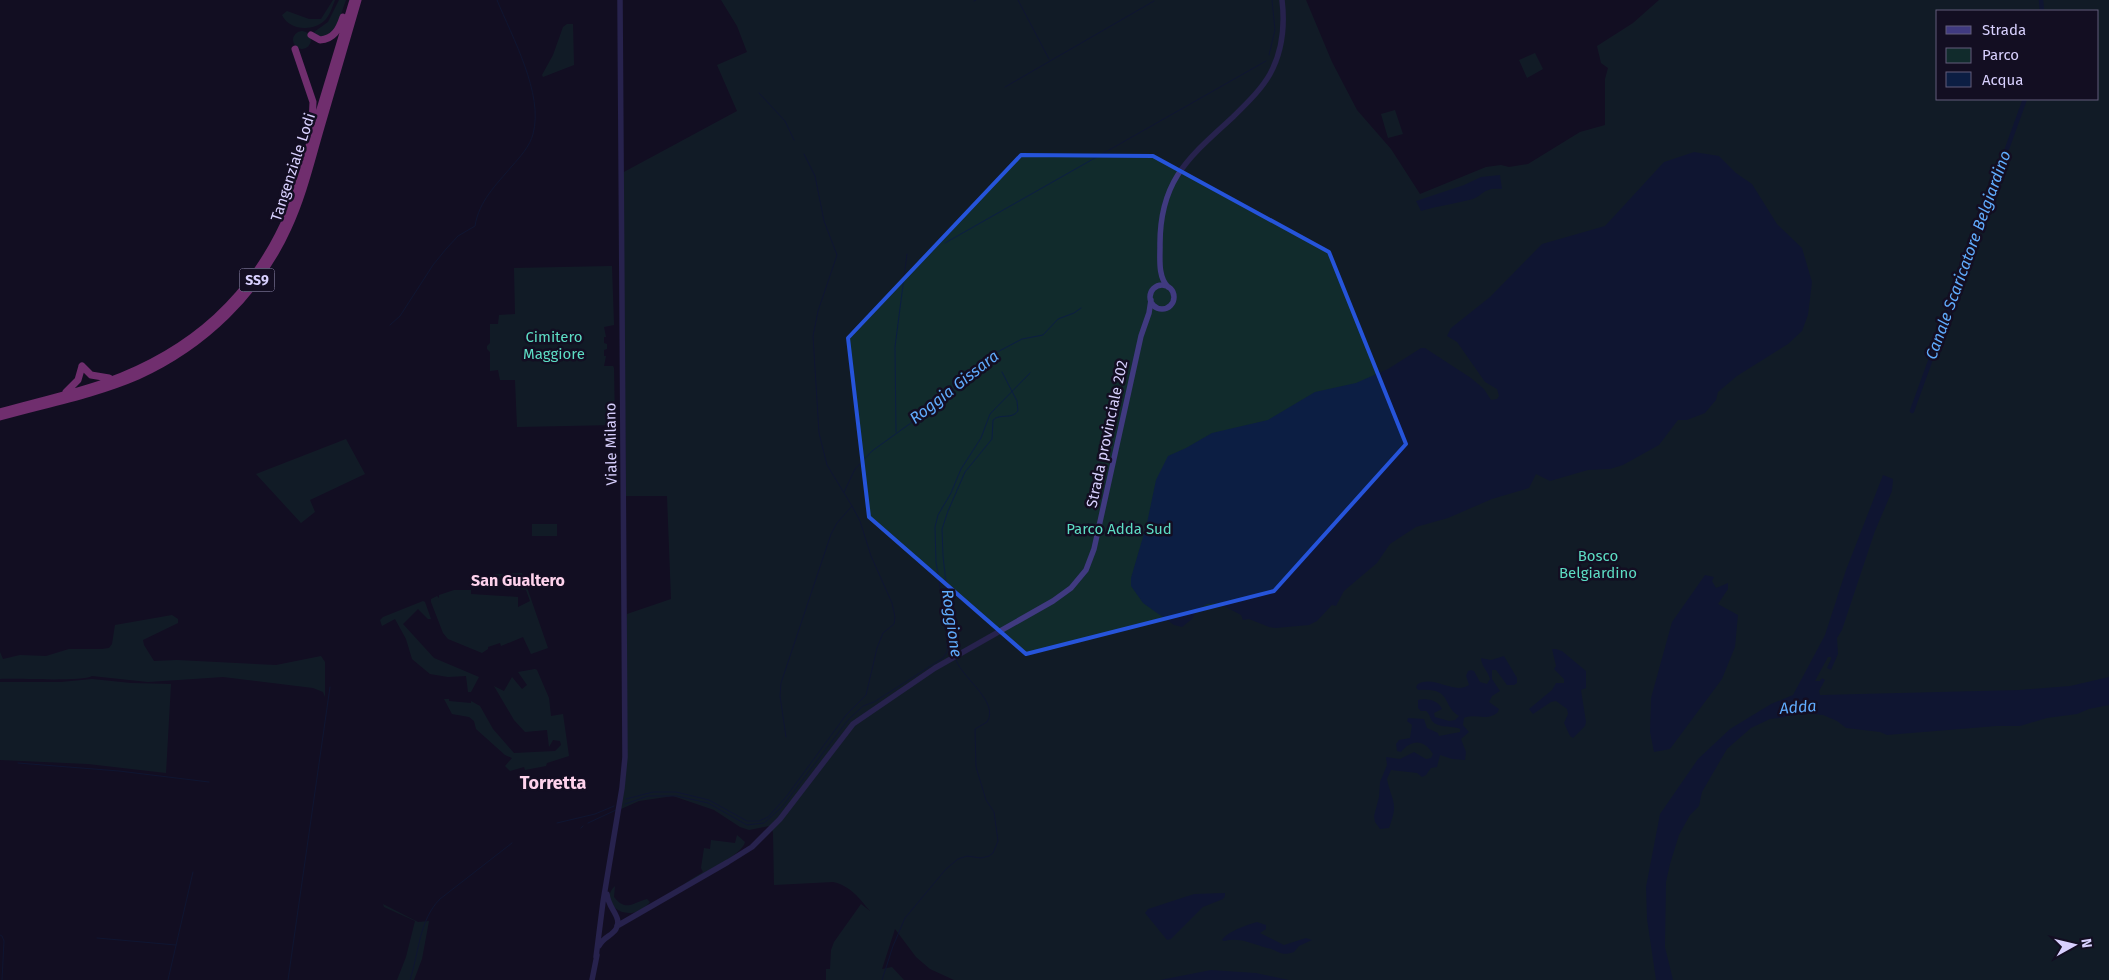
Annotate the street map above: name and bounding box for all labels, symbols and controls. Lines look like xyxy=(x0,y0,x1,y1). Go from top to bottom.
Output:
legend xyxy=(1936,10,2099,100)
text: Strada xyxy=(1982,21,2026,39)
text: Parco xyxy=(1982,46,2019,64)
text: Acqua xyxy=(1982,71,2023,89)
street label: Tangenziale Lodi xyxy=(267,111,319,223)
water label: Canale Scaricatore Belgiardino xyxy=(1921,148,2015,362)
road number: SS9 xyxy=(240,268,274,292)
park label: Cimitero Maggiore xyxy=(523,328,585,363)
water label: Roggia Gissara xyxy=(906,346,1002,428)
street label: Strada provinciale 202 xyxy=(1083,359,1131,509)
street label: Viale Milano xyxy=(601,402,621,486)
park label: Parco Adda Sud xyxy=(1066,520,1172,538)
park label: Bosco Belgiardino xyxy=(1559,547,1637,582)
district label: San Gualtero xyxy=(471,571,565,590)
water label: Roggione xyxy=(938,588,966,658)
water label: Adda xyxy=(1778,696,1817,718)
district label: Torretta xyxy=(520,772,586,794)
north arrow xyxy=(2049,920,2099,970)
text: N xyxy=(2077,937,2095,949)

